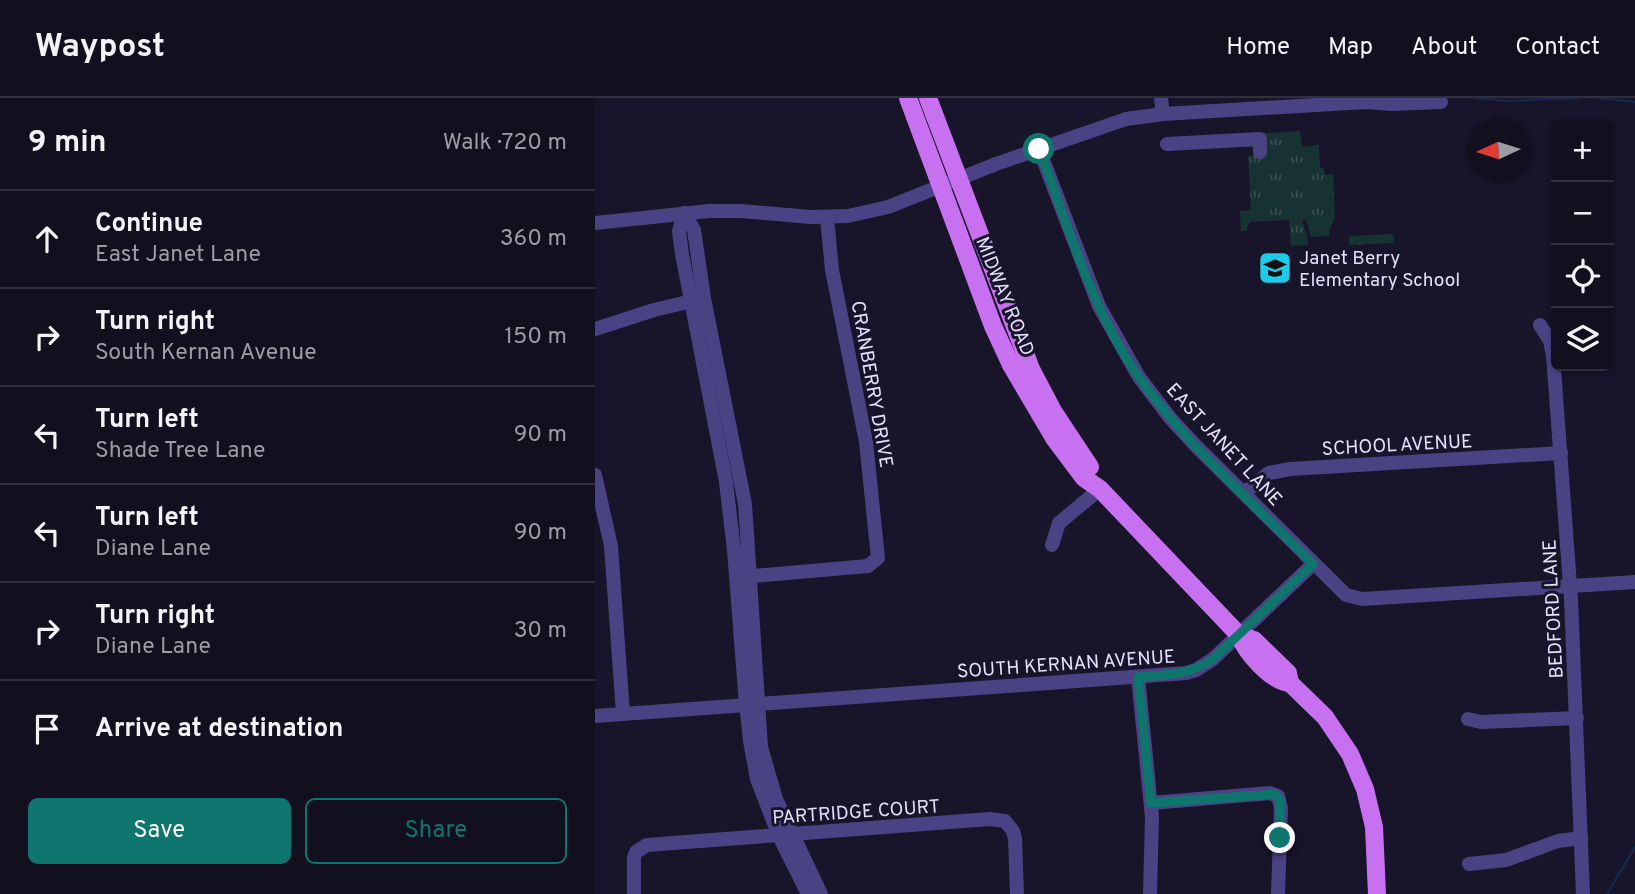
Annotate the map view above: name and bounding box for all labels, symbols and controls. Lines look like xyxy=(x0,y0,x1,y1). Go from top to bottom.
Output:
text: Waypost xyxy=(35,27,165,69)
text: Home xyxy=(1226,33,1290,63)
text: Map xyxy=(1328,33,1373,63)
text: About xyxy=(1411,33,1477,63)
text: Contact xyxy=(1515,33,1600,63)
north arrow xyxy=(1467,119,1530,182)
map controls xyxy=(1551,119,1614,371)
button: + xyxy=(1551,119,1614,182)
text: 9 min xyxy=(28,125,106,162)
text: Walk · 720 m xyxy=(443,129,567,158)
route start xyxy=(1023,133,1054,164)
button: − xyxy=(1551,182,1614,245)
text: Continue xyxy=(95,208,203,241)
icon: ahead xyxy=(28,220,66,258)
text: 360 m xyxy=(500,225,567,254)
street label: MIDWAY ROAD xyxy=(969,234,1039,360)
text: East Janet Lane xyxy=(95,241,261,270)
button: locate xyxy=(1551,245,1614,308)
place label: Janet Berry Elementary School xyxy=(1299,247,1460,293)
school or university icon: Janet Berry Elementary School xyxy=(1256,249,1294,287)
street label: CRANBERRY DRIVE xyxy=(845,299,898,470)
text: Turn right xyxy=(95,306,215,339)
button: layers xyxy=(1551,308,1614,371)
icon: right xyxy=(28,318,66,356)
text: 150 m xyxy=(505,323,567,352)
text: South Kernan Avenue xyxy=(95,339,317,368)
street label: EAST JANET LANE xyxy=(1160,379,1287,512)
text: Turn left xyxy=(95,404,199,437)
icon: left xyxy=(28,416,66,454)
text: 90 m xyxy=(514,421,567,450)
street label: SCHOOL AVENUE xyxy=(1321,430,1473,462)
text: Shade Tree Lane xyxy=(95,437,265,466)
text: Turn left xyxy=(95,502,199,535)
icon: left xyxy=(28,514,66,552)
text: 90 m xyxy=(514,519,567,548)
text: Diane Lane xyxy=(95,535,211,564)
street label: BEDFORD LANE xyxy=(1538,539,1570,679)
text: Turn right xyxy=(95,600,215,633)
icon: right xyxy=(28,612,66,650)
text: 30 m xyxy=(514,617,567,646)
text: Diane Lane xyxy=(95,633,211,662)
street label: SOUTH KERNAN AVENUE xyxy=(956,645,1176,685)
icon: arrive xyxy=(28,710,66,748)
text: Arrive at destination xyxy=(95,713,343,746)
street label: PARTRIDGE COURT xyxy=(772,795,941,831)
button: Save xyxy=(28,798,291,864)
button: Share xyxy=(305,798,567,864)
route end xyxy=(1264,822,1295,853)

